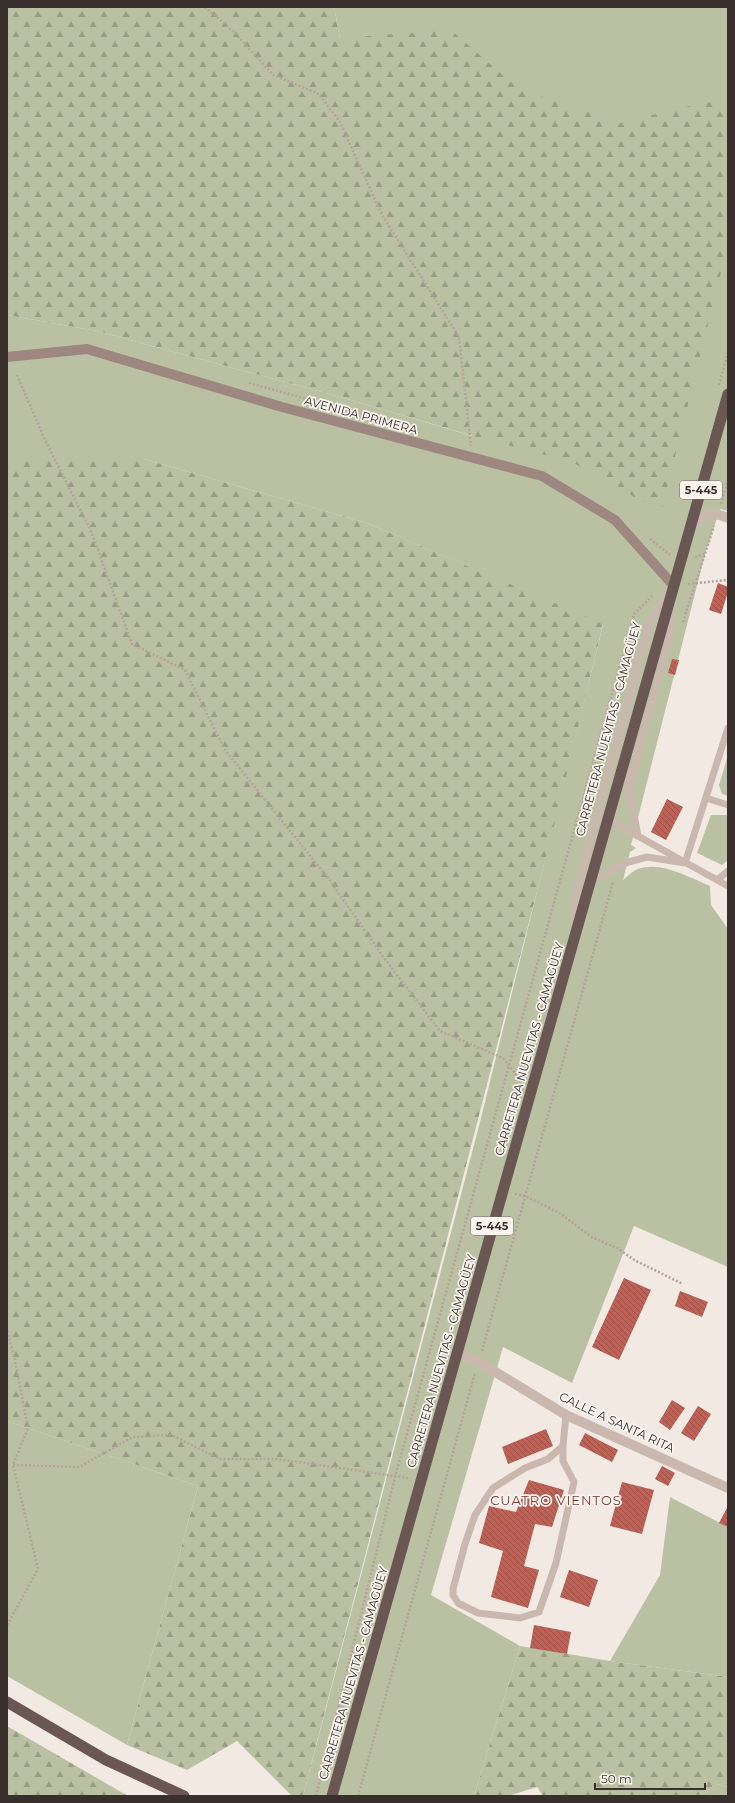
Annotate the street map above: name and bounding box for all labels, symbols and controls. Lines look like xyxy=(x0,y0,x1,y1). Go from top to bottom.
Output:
street label: AVENIDA PRIMERA xyxy=(303,393,420,437)
road number: 5-445 xyxy=(680,481,722,499)
street label: CARRETERA NUEVITAS - CAMAGÜEY xyxy=(572,620,644,838)
street label: CARRETERA NUEVITAS - CAMAGÜEY xyxy=(491,940,567,1157)
road number: 5-445 xyxy=(471,1217,513,1235)
street label: CARRETERA NUEVITAS - CAMAGÜEY xyxy=(403,1252,479,1469)
street label: CALLE A SANTA RITA xyxy=(557,1389,677,1455)
district label: CUATRO VIENTOS xyxy=(490,1492,622,1508)
street label: CARRETERA NUEVITAS - CAMAGÜEY xyxy=(315,1564,391,1781)
scale bar xyxy=(595,1765,705,1791)
text: 50 m xyxy=(601,1771,632,1786)

